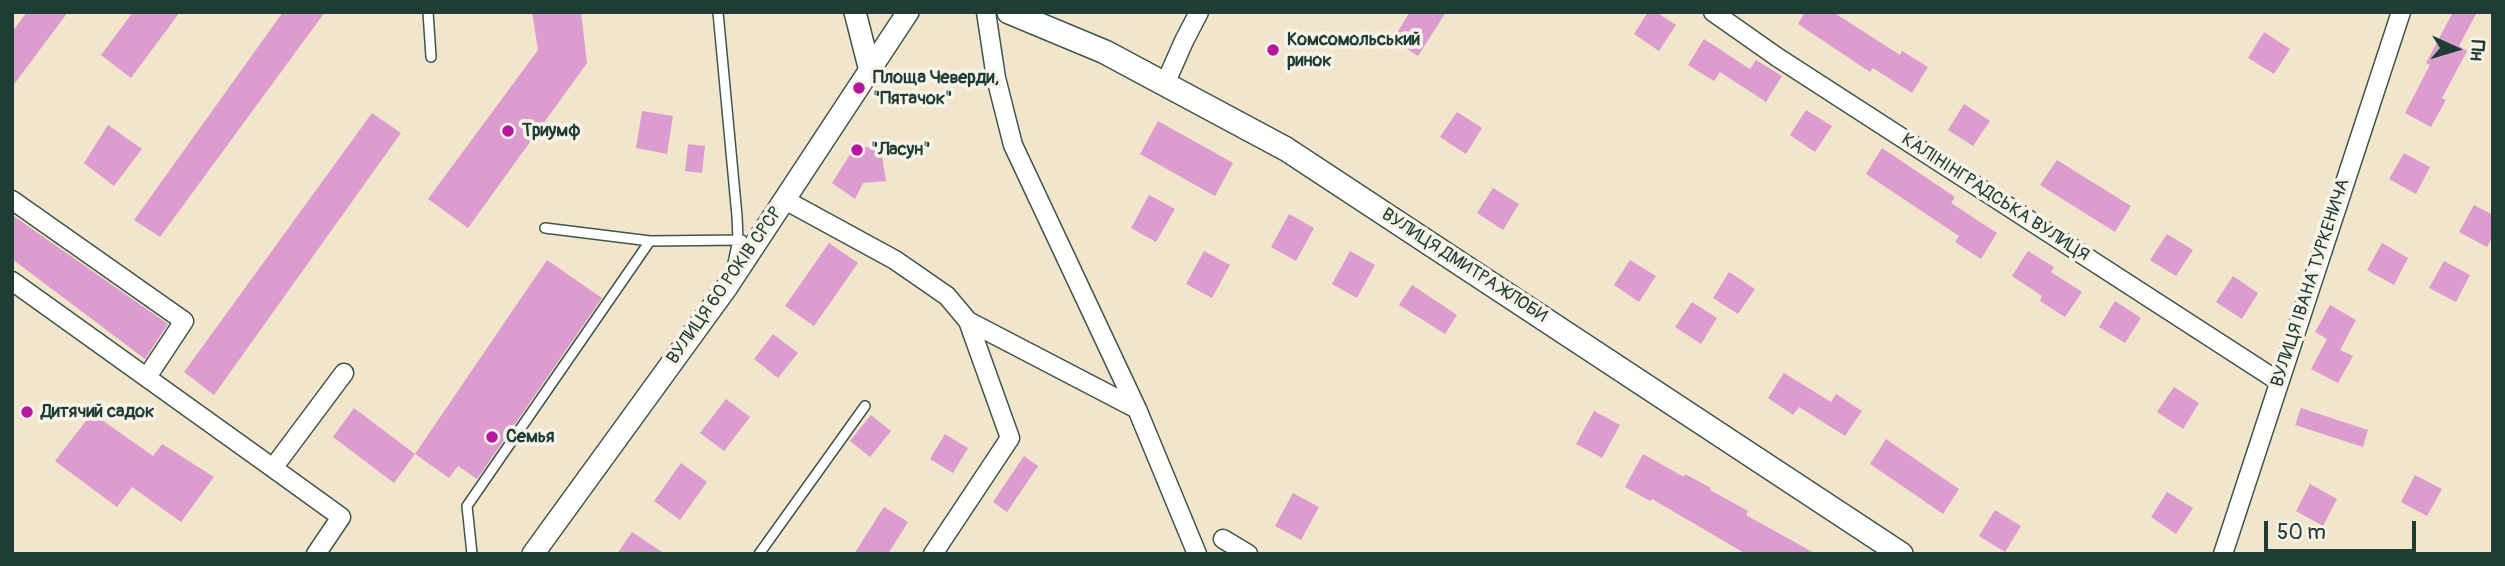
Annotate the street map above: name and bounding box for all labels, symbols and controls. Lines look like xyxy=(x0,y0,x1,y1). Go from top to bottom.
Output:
north arrow xyxy=(2421,14,2491,84)
place label: Комсомольський ринок xyxy=(1287,29,1420,72)
text: Пн xyxy=(2464,39,2490,62)
marker: Комсомольський ринок xyxy=(1265,42,1281,58)
place label: Площа Чеверди, "Пятачок" xyxy=(873,67,999,110)
marker: Площа Чеверди, "Пятачок" xyxy=(851,80,867,96)
place label: Триумф xyxy=(522,120,581,142)
marker: Триумф xyxy=(500,123,516,139)
street label: КАЛІНІНГРАДСЬКА ВУЛИЦЯ xyxy=(1897,129,2093,267)
place label: "Ласун" xyxy=(871,139,931,161)
marker: "Ласун" xyxy=(849,142,865,158)
street label: ВУЛИЦЯ ІВАНА ТУРКЕНИЧА xyxy=(2267,176,2355,390)
street label: ВУЛИЦЯ 60 РОКІВ СРСР xyxy=(663,203,787,369)
street label: ВУЛИЦЯ ДМИТРА ЖЛОБИ xyxy=(1377,204,1551,328)
place label: Дитячий садок xyxy=(41,401,154,423)
marker: Дитячий садок xyxy=(19,404,35,420)
place label: Семья xyxy=(506,426,555,448)
marker: Семья xyxy=(484,429,500,445)
scale bar xyxy=(2267,506,2419,550)
text: 50 m xyxy=(2277,519,2326,546)

